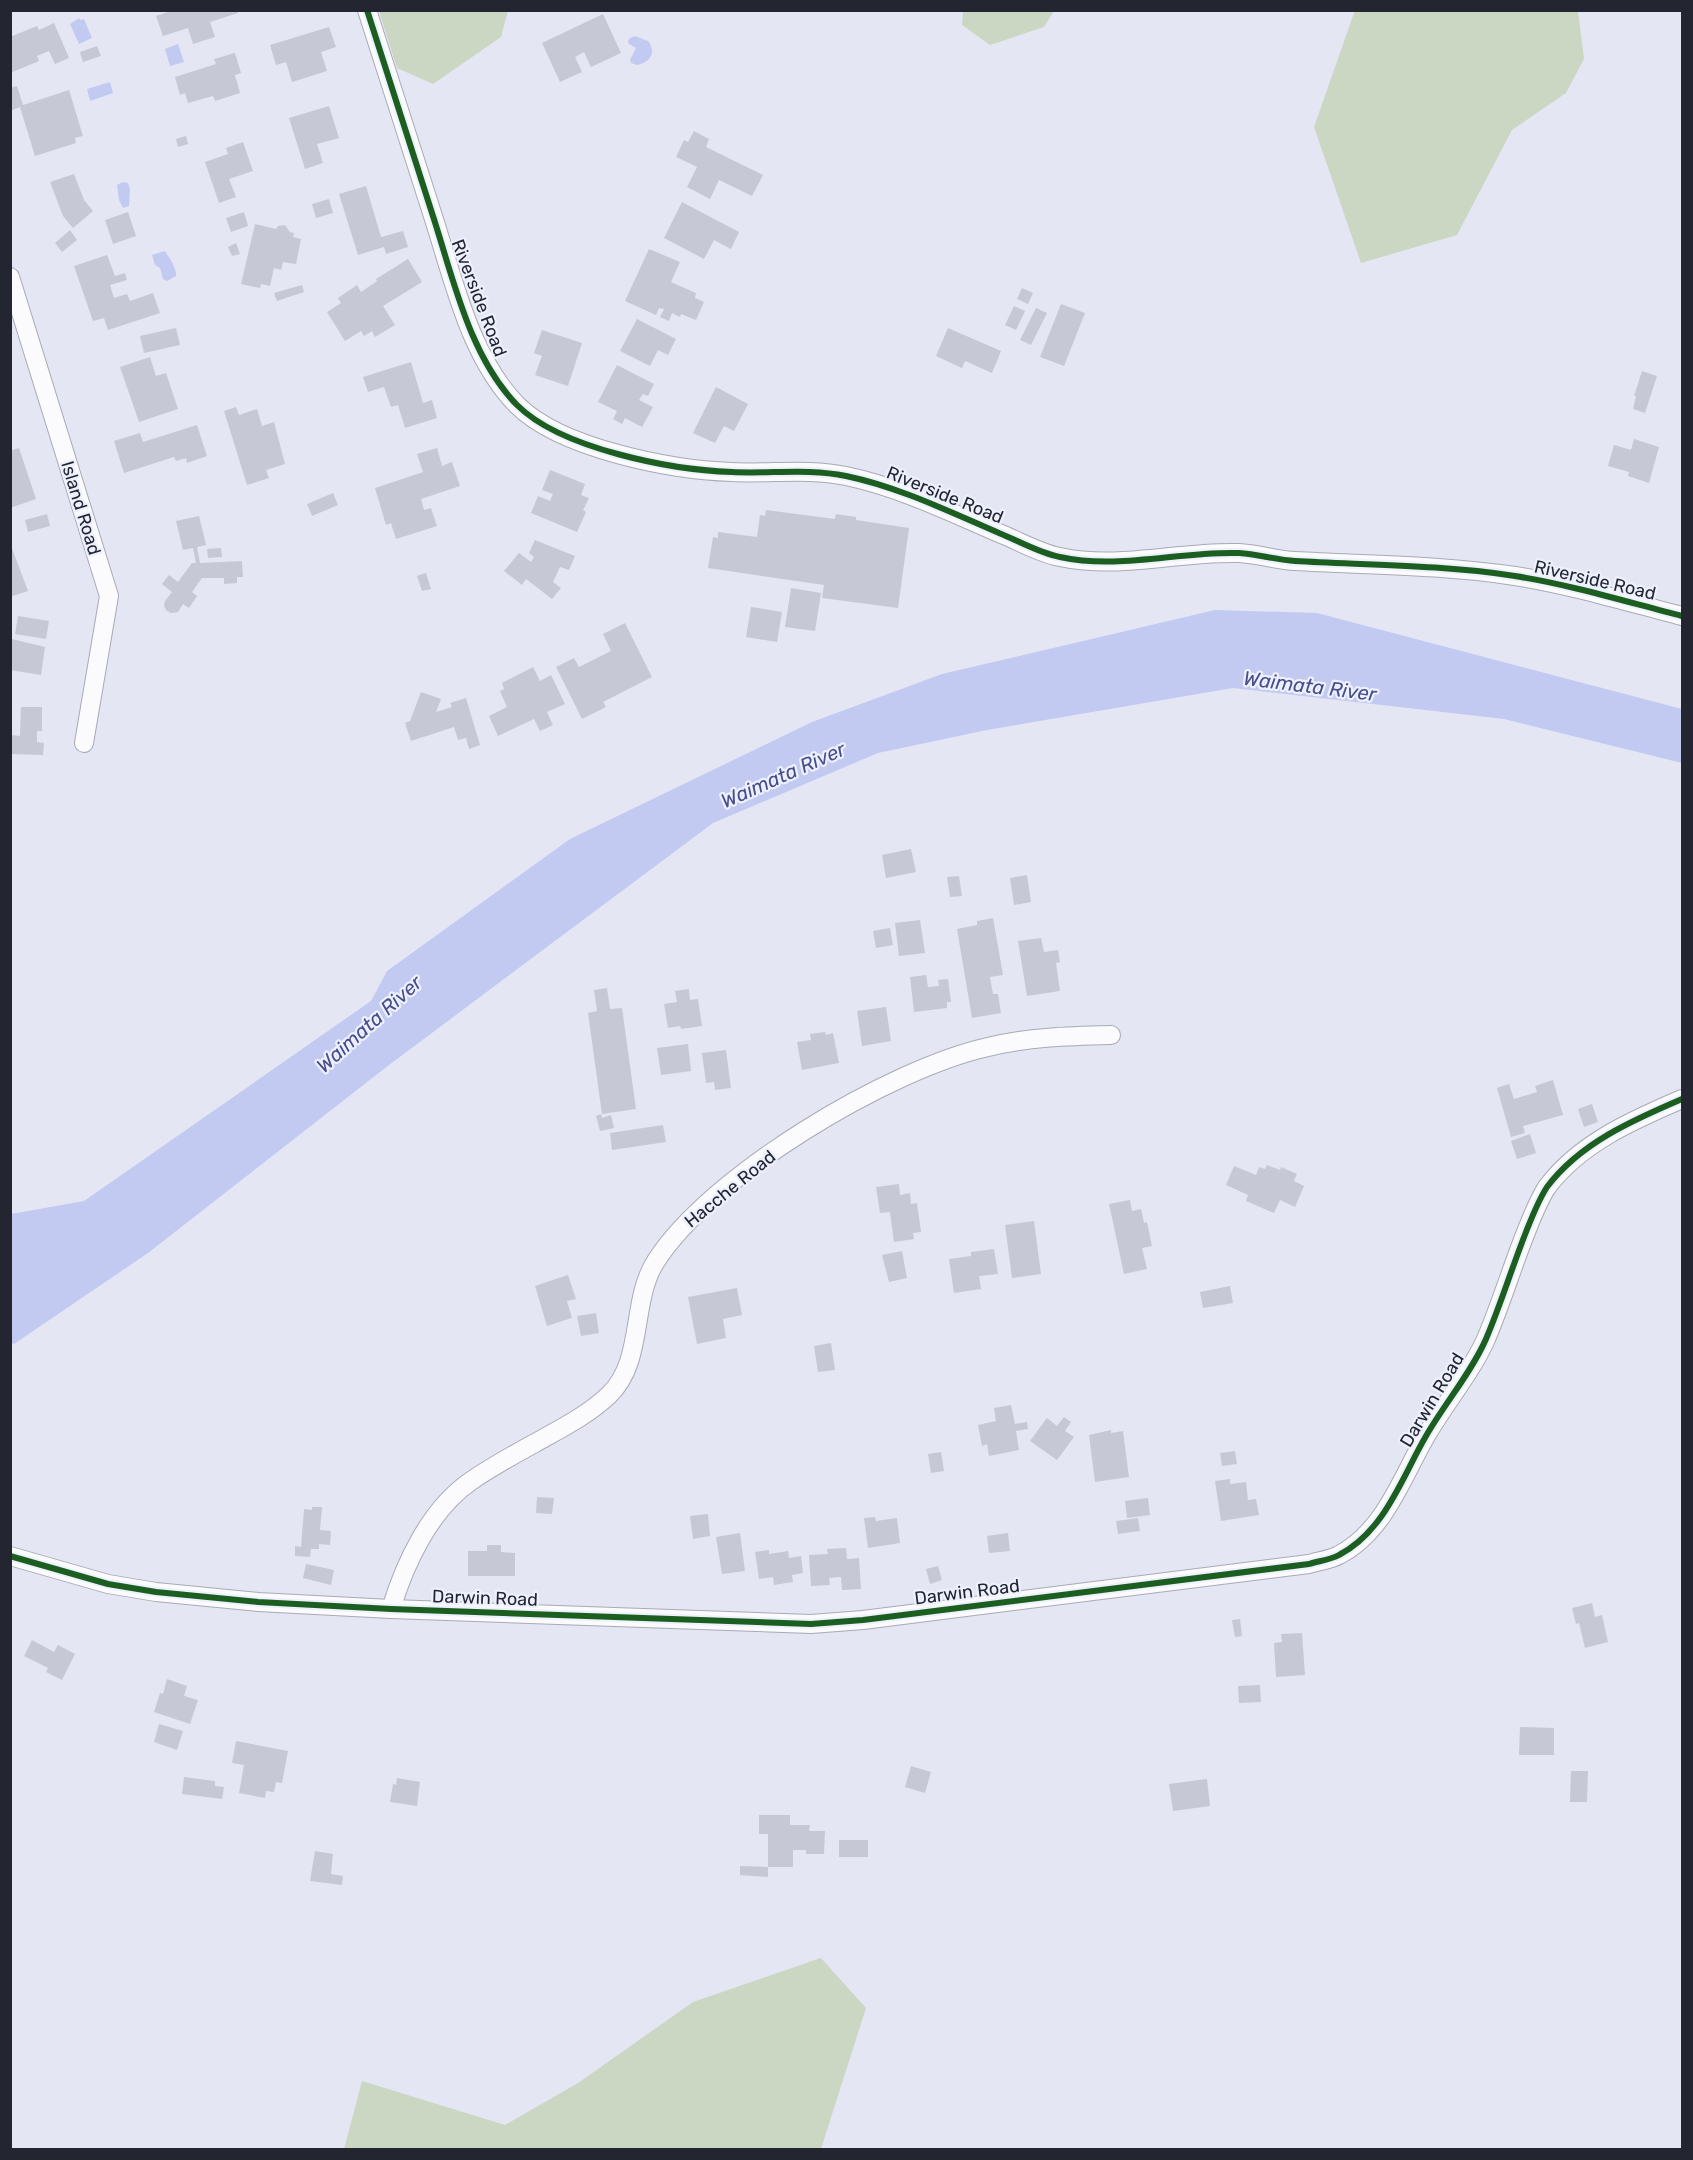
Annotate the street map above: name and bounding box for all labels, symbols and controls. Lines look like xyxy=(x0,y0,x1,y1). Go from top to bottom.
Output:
street label: Riverside Road xyxy=(446,236,512,360)
street label: Island Road xyxy=(56,458,106,558)
street label: Riverside Road xyxy=(883,462,1007,528)
street label: Riverside Road xyxy=(1532,555,1658,605)
water label: Waimata River xyxy=(1242,666,1379,706)
water label: Waimata River xyxy=(717,736,850,813)
water label: Waimata River xyxy=(311,969,428,1078)
street label: Hacche Road xyxy=(680,1146,780,1232)
street label: Darwin Road xyxy=(1395,1349,1469,1451)
street label: Darwin Road xyxy=(913,1575,1021,1609)
street label: Darwin Road xyxy=(432,1585,538,1611)

